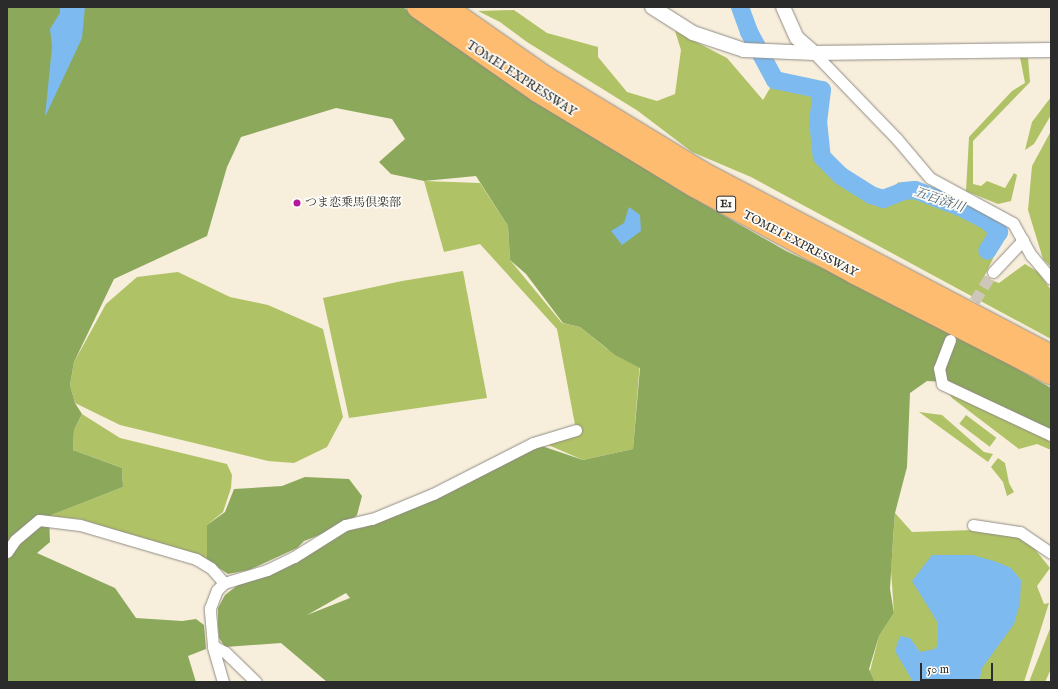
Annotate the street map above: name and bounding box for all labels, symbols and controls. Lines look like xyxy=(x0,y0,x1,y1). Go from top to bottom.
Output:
street label: TOMEI EXPRESSWAY xyxy=(464,38,578,120)
water label: 五百済川 xyxy=(912,185,966,217)
road number: E1 xyxy=(716,195,736,213)
place label: つま恋乗馬倶楽部 xyxy=(305,196,401,210)
marker: つま恋乗馬倶楽部 xyxy=(292,198,302,208)
street label: TOMEI EXPRESSWAY xyxy=(740,208,860,280)
scale bar xyxy=(922,655,995,681)
text: 50 m xyxy=(927,662,949,677)

